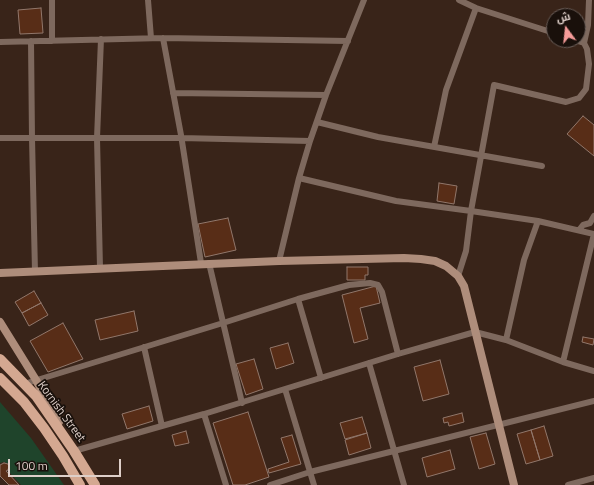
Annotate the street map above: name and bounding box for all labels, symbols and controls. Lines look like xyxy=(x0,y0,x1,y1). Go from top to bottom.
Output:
north arrow xyxy=(546,8,586,48)
text: ش xyxy=(554,8,572,27)
street label: Kornish Street xyxy=(34,379,88,445)
scale bar xyxy=(10,451,123,477)
text: 100 m xyxy=(15,456,48,475)

